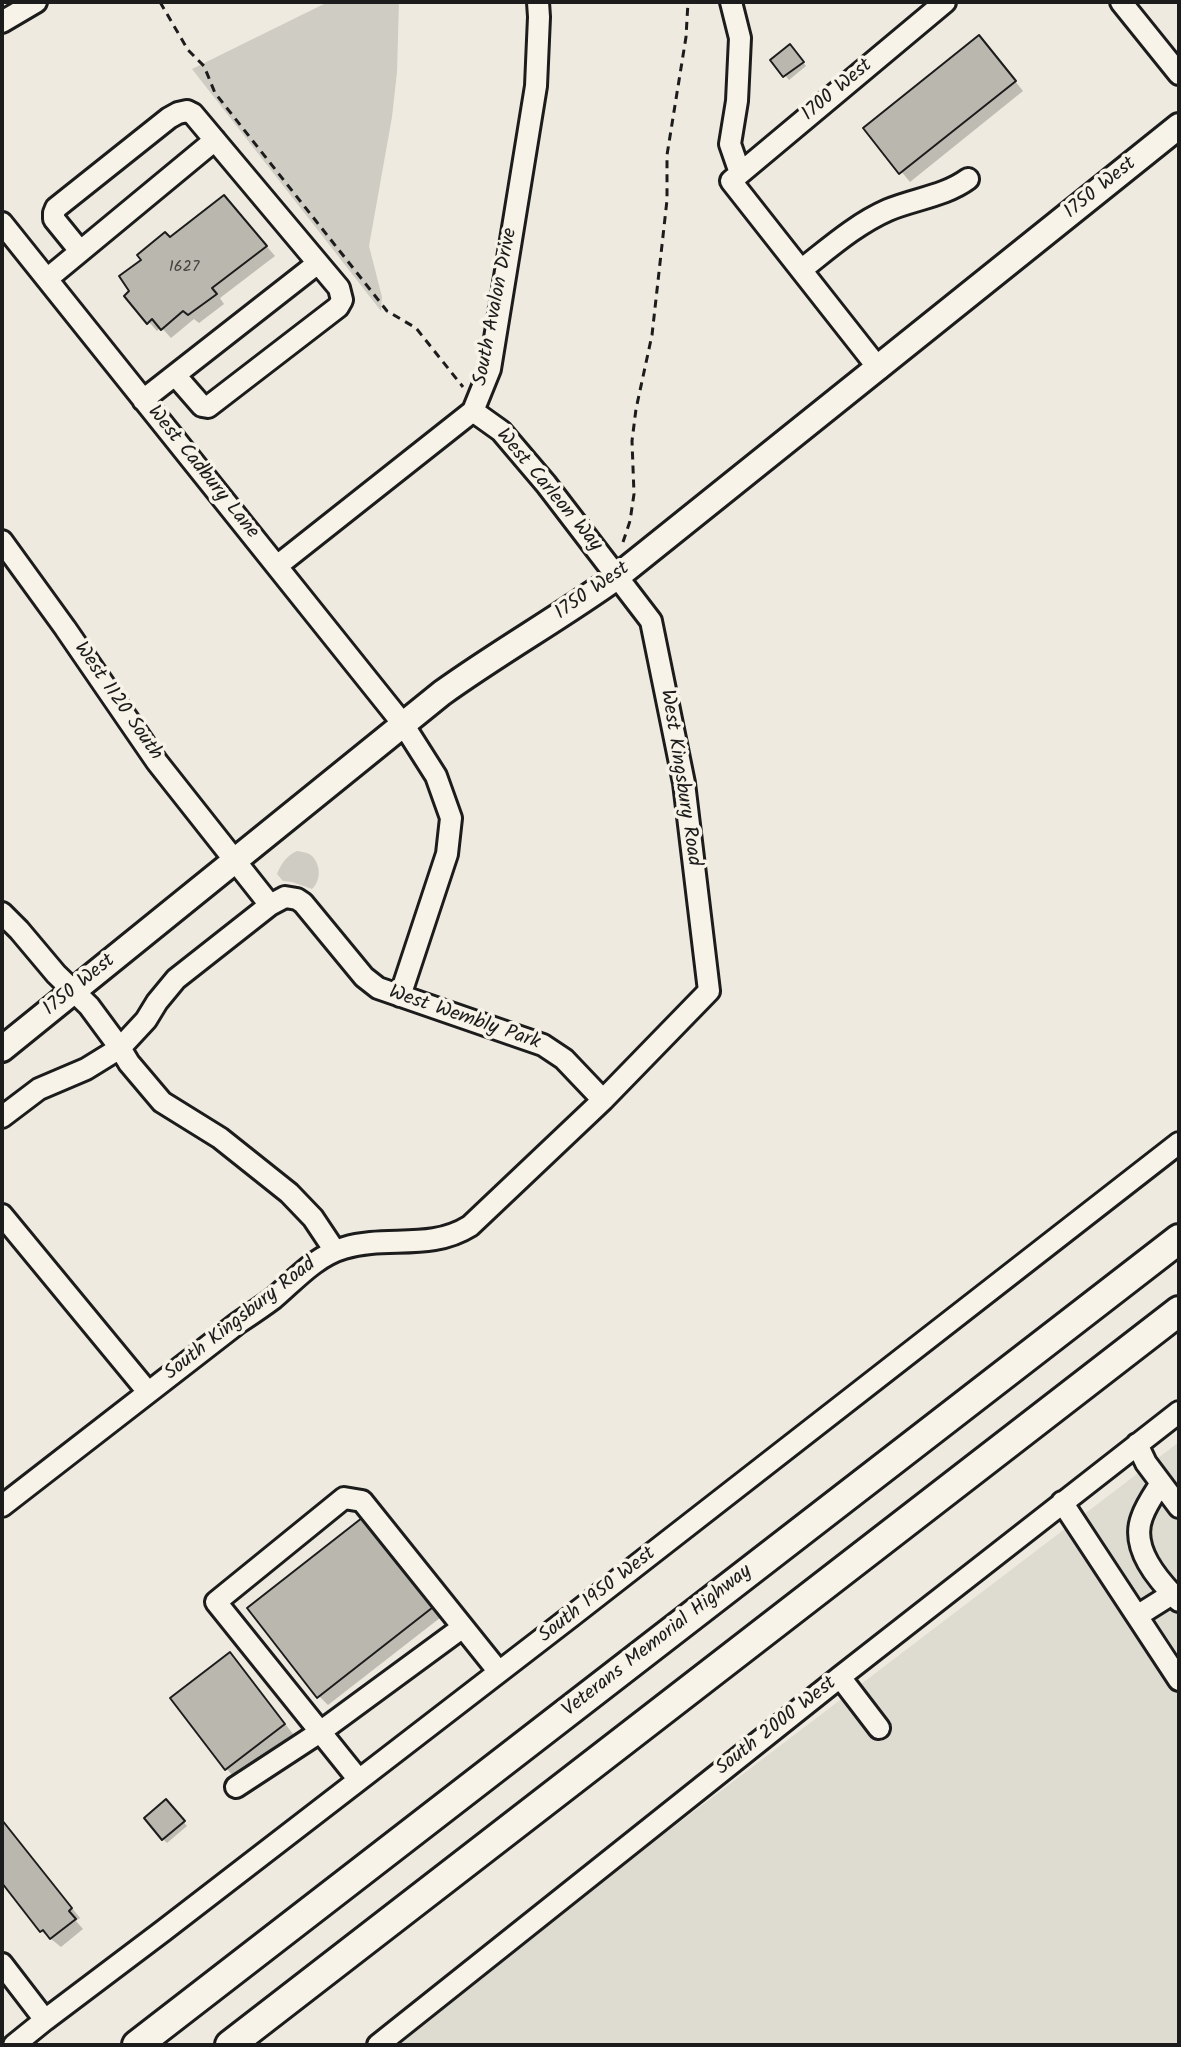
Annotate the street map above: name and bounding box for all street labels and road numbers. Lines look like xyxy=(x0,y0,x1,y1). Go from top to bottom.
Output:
street label: 1700 West xyxy=(798,55,878,127)
street label: 1750 West xyxy=(1060,153,1142,225)
street label: South Avalon Drive xyxy=(470,226,524,388)
street label: West Cadbury Lane xyxy=(141,402,263,544)
street label: West Carleon Way xyxy=(490,425,606,557)
street label: 1750 West xyxy=(551,558,635,626)
street label: West 1120 South xyxy=(67,638,167,766)
street label: West Kingsbury Road xyxy=(653,688,705,868)
street label: 1750 West xyxy=(39,950,121,1022)
street label: West Wembly Park xyxy=(385,982,543,1056)
street label: South Kingsbury Road xyxy=(161,1254,321,1386)
street label: South 1950 West xyxy=(535,1543,661,1649)
street label: Veterans Memorial Highway xyxy=(559,1561,757,1723)
street label: South 2000 West xyxy=(712,1673,842,1781)

